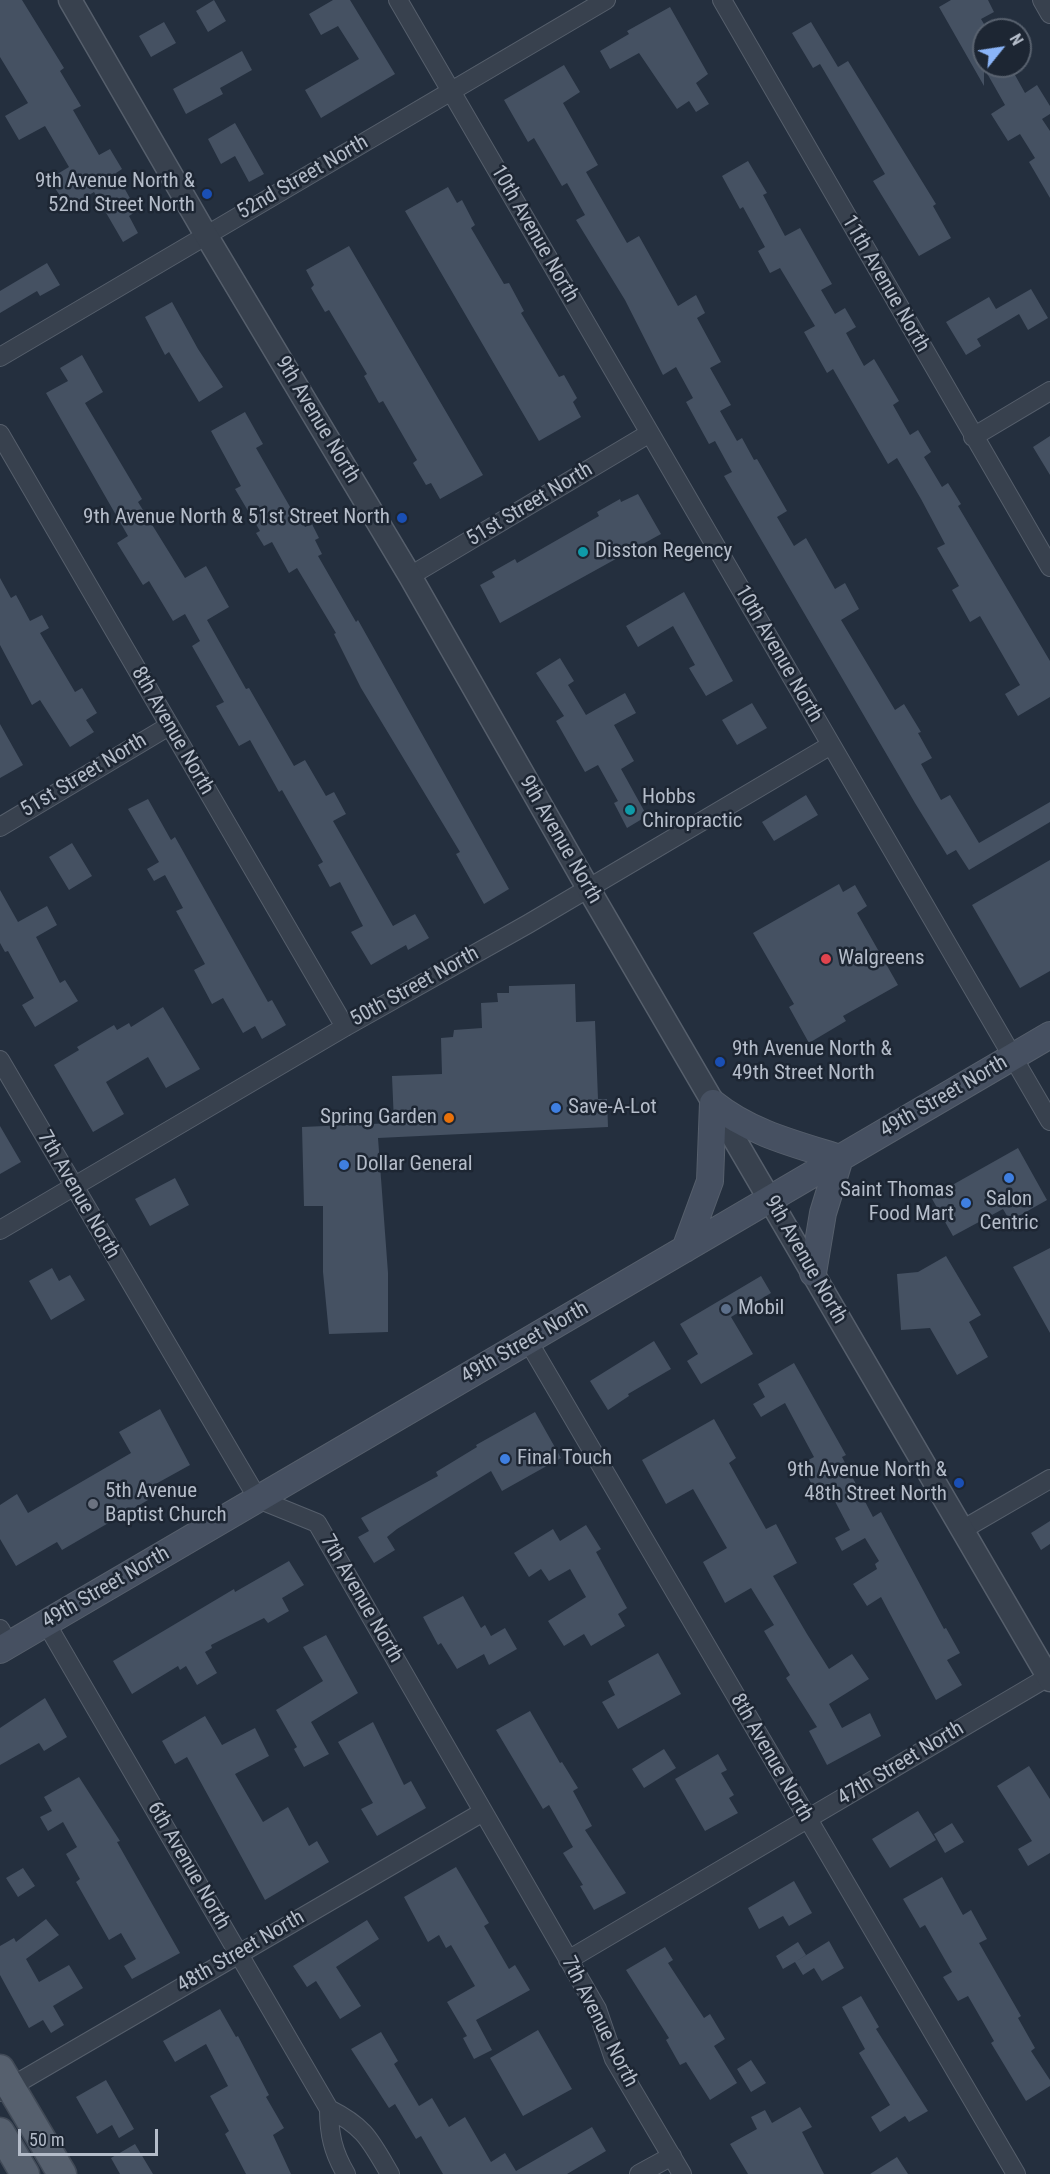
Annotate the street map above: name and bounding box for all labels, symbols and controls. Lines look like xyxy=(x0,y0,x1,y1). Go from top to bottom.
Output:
north arrow xyxy=(972,18,1032,78)
text: N xyxy=(1006,31,1027,49)
street label: 52nd Street North xyxy=(233,130,373,226)
street label: 10th Avenue North xyxy=(485,161,583,307)
place label: 9th Avenue North & 52nd Street North xyxy=(35,169,195,219)
marker: 9th Avenue North & 52nd Street North xyxy=(200,187,214,201)
street label: 11th Avenue North xyxy=(836,211,934,357)
street label: 9th Avenue North xyxy=(269,352,365,488)
street label: 51st Street North xyxy=(463,458,597,552)
place label: 9th Avenue North & 51st Street North xyxy=(83,505,390,531)
marker: 9th Avenue North & 51st Street North xyxy=(395,511,409,525)
place label: Disston Regency xyxy=(595,539,732,565)
marker: Disston Regency xyxy=(576,545,590,559)
street label: 10th Avenue North xyxy=(729,581,827,727)
street label: 8th Avenue North xyxy=(125,663,219,799)
street label: 51st Street North xyxy=(17,729,151,823)
street label: 9th Avenue North xyxy=(513,772,607,908)
place label: Hobbs Chiropractic xyxy=(642,785,742,835)
marker: Hobbs Chiropractic xyxy=(623,803,637,817)
street label: 50th Street North xyxy=(346,941,484,1033)
place label: Walgreens xyxy=(838,946,925,972)
marker: Walgreens xyxy=(819,952,833,966)
place label: 9th Avenue North & 49th Street North xyxy=(732,1037,892,1087)
street label: 49th Street North xyxy=(876,1050,1012,1144)
marker: 9th Avenue North & 49th Street North xyxy=(713,1055,727,1069)
place label: Save-A-Lot xyxy=(568,1095,657,1121)
marker: Save-A-Lot xyxy=(549,1101,563,1115)
place label: Spring Garden xyxy=(320,1105,437,1131)
marker: Spring Garden xyxy=(442,1111,456,1125)
street label: 7th Avenue North xyxy=(31,1127,125,1263)
place label: Dollar General xyxy=(356,1152,473,1178)
marker: Dollar General xyxy=(337,1158,351,1172)
marker: Salon Centric xyxy=(1002,1171,1016,1185)
place label: Saint Thomas Food Mart xyxy=(840,1178,954,1228)
place label: Salon Centric xyxy=(979,1187,1039,1237)
street label: 9th Avenue North xyxy=(758,1192,852,1328)
marker: Saint Thomas Food Mart xyxy=(959,1196,973,1210)
street label: 49th Street North xyxy=(457,1296,593,1390)
place label: Mobil xyxy=(738,1296,784,1322)
marker: Mobil xyxy=(719,1302,733,1316)
place label: Final Touch xyxy=(517,1446,612,1472)
marker: Final Touch xyxy=(498,1452,512,1466)
place label: 9th Avenue North & 48th Street North xyxy=(787,1458,947,1508)
marker: 9th Avenue North & 48th Street North xyxy=(952,1476,966,1490)
place label: 5th Avenue Baptist Church xyxy=(105,1479,227,1529)
marker: 5th Avenue Baptist Church xyxy=(86,1497,100,1511)
street label: 7th Avenue North xyxy=(314,1531,408,1667)
street label: 49th Street North xyxy=(38,1541,174,1635)
street label: 8th Avenue North xyxy=(724,1690,818,1826)
street label: 47th Street North xyxy=(833,1716,969,1812)
street label: 6th Avenue North xyxy=(141,1798,235,1934)
street label: 48th Street North xyxy=(173,1905,309,1999)
street label: 7th Avenue North xyxy=(555,1952,643,2092)
scale bar xyxy=(21,2117,160,2155)
text: 50 m xyxy=(29,2129,64,2150)

